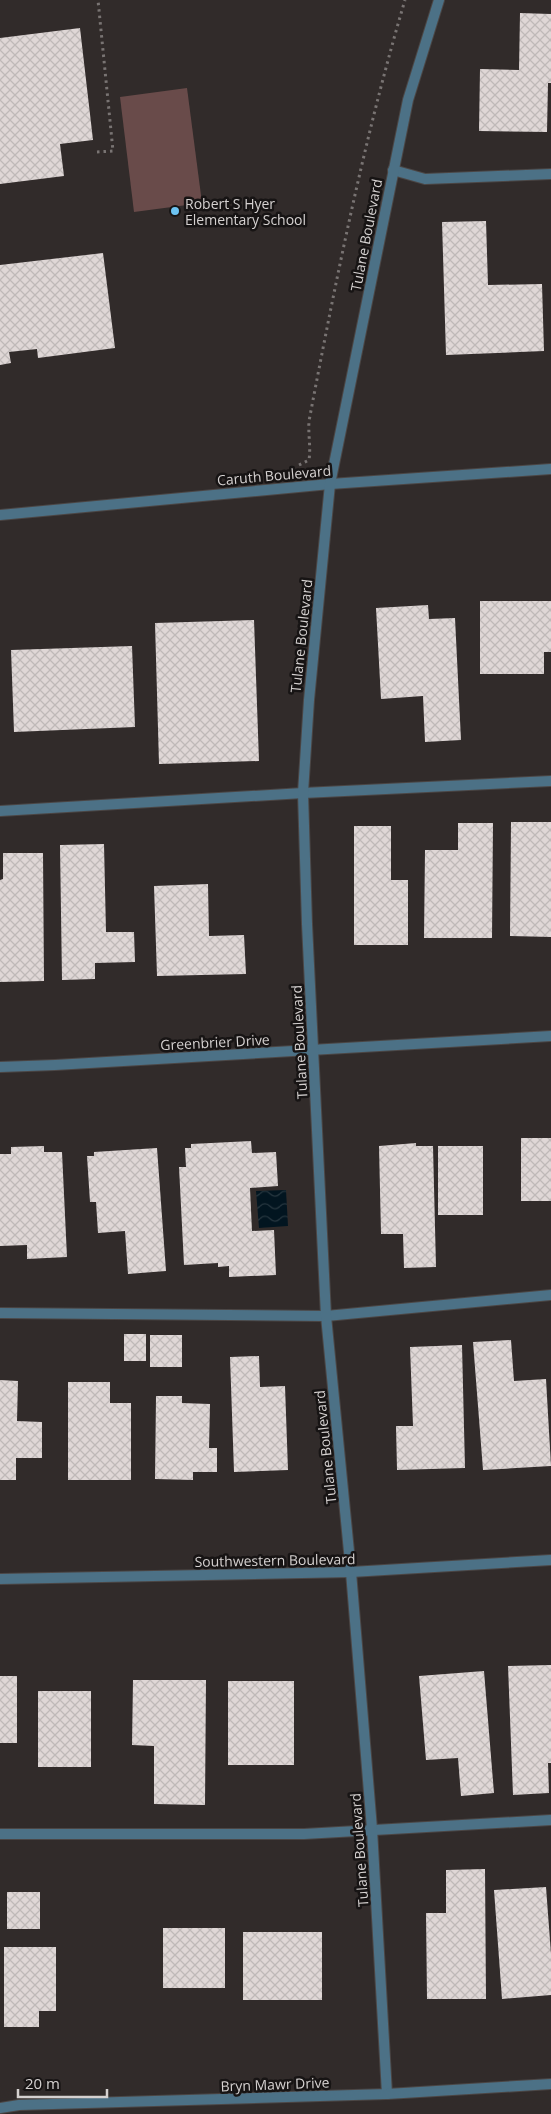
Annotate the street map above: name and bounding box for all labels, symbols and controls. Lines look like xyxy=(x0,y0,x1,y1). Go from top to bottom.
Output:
street label: Tulane Boulevard xyxy=(346,177,386,293)
place label: Robert S Hyer Elementary School xyxy=(185,194,306,229)
marker: Robert S Hyer Elementary School xyxy=(169,205,181,217)
street label: Caruth Boulevard xyxy=(216,461,332,489)
street label: Tulane Boulevard xyxy=(286,578,316,694)
street label: Tulane Boulevard xyxy=(287,984,311,1100)
street label: Greenbrier Drive xyxy=(160,1030,270,1054)
street label: Tulane Boulevard xyxy=(310,1389,340,1505)
street label: Southwestern Boulevard xyxy=(194,1549,356,1571)
street label: Tulane Boulevard xyxy=(346,1792,372,1908)
scale bar xyxy=(18,2066,106,2098)
text: 20 m xyxy=(25,2073,60,2093)
street label: Bryn Mawr Drive xyxy=(220,2073,330,2095)

